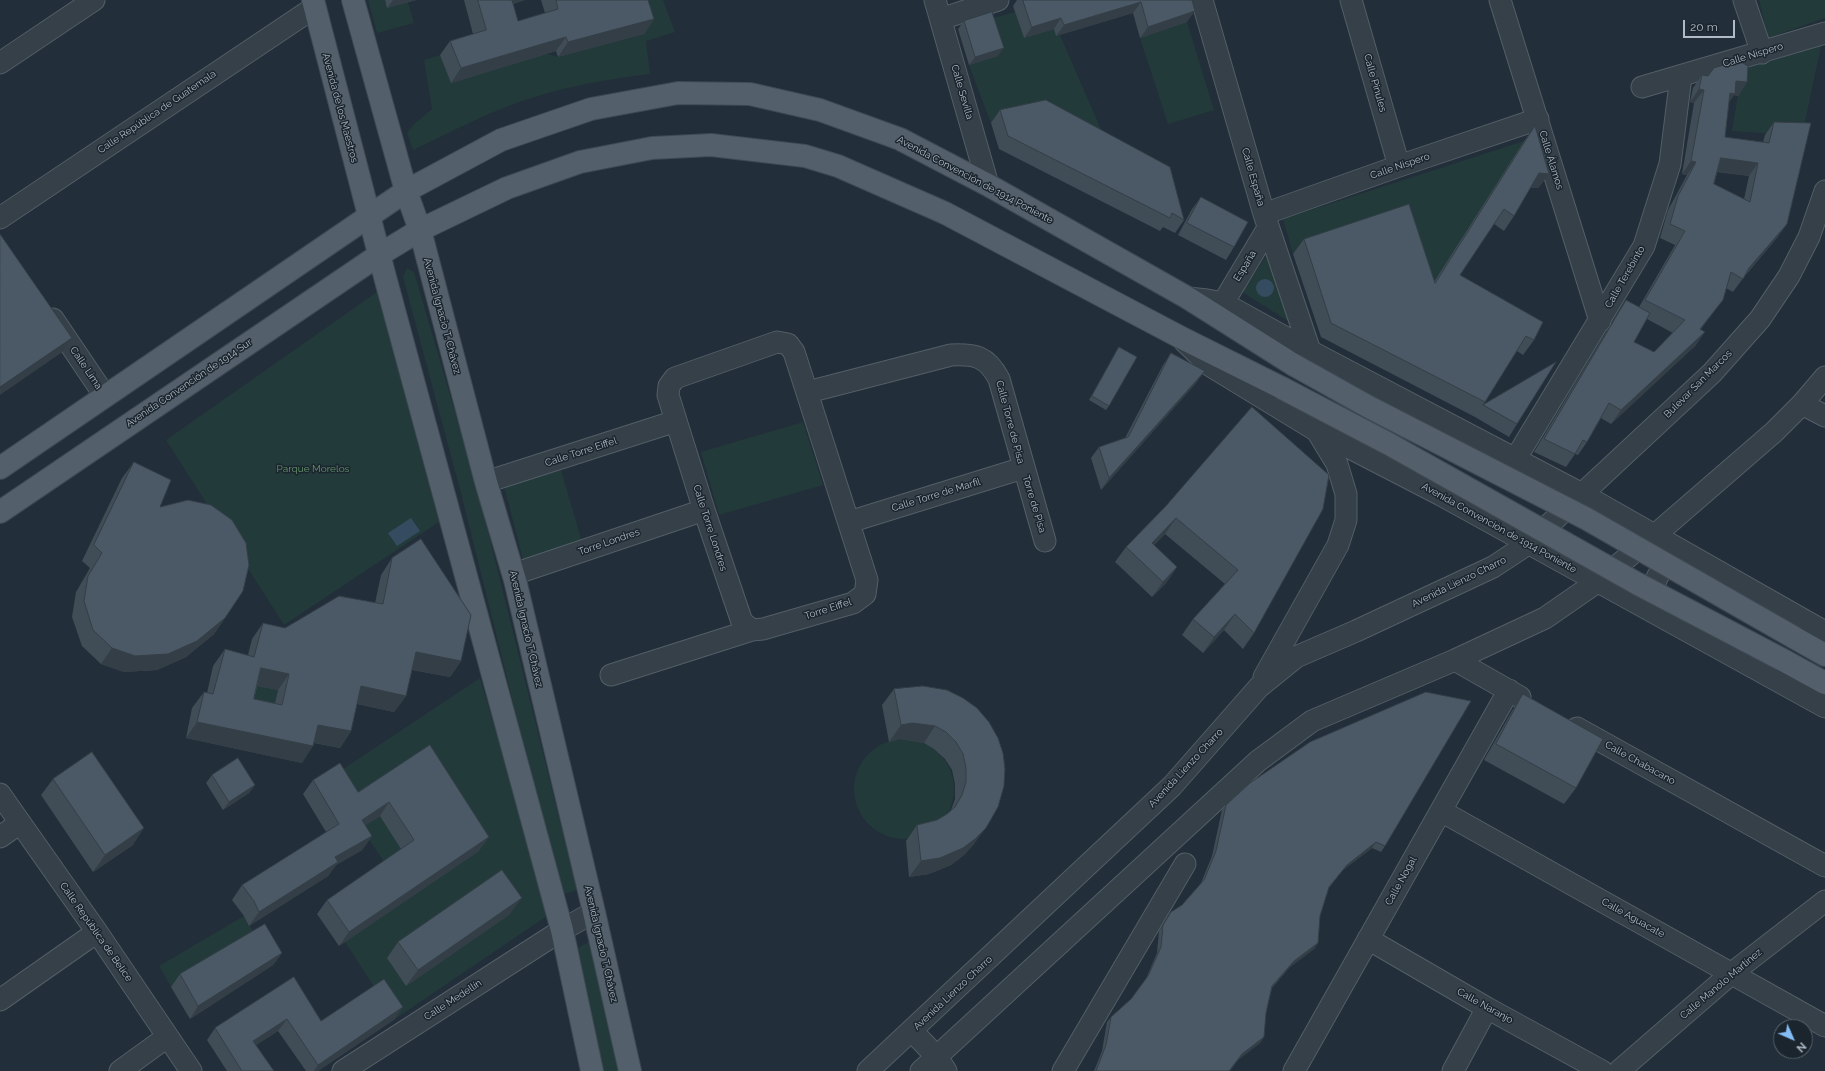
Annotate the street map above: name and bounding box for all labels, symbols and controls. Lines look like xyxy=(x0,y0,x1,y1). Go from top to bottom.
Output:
scale bar xyxy=(1685,12,1737,38)
text: 20 m xyxy=(1690,20,1718,34)
street label: Calle Níspero xyxy=(1721,40,1785,70)
street label: Avenida de los Maestros xyxy=(320,52,360,164)
street label: Calle Pinules xyxy=(1361,53,1389,113)
street label: Calle Sevilla xyxy=(948,63,976,121)
street label: Calle República de Guatemala xyxy=(96,68,218,156)
street label: Calle Álamos xyxy=(1536,129,1566,191)
street label: Avenida Convención de 1914 Poniente xyxy=(895,134,1055,226)
street label: Calle España xyxy=(1239,147,1267,207)
street label: Calle Níspero xyxy=(1369,150,1431,182)
street label: Calle Terebinto xyxy=(1602,244,1648,310)
street label: España xyxy=(1231,248,1259,284)
street label: Avenida Ignacio T. Chávez xyxy=(421,257,463,375)
street label: Avenida Convención de 1914 Sur xyxy=(124,336,254,430)
street label: Calle Lima xyxy=(67,344,105,392)
street label: Bulevar San Marcos xyxy=(1661,347,1735,421)
street label: Calle Torre de Pisa xyxy=(993,379,1027,465)
street label: Calle Torre Eiffel xyxy=(544,435,618,469)
park label: Parque Morelos xyxy=(277,463,349,475)
street label: Torre de Pisa xyxy=(1020,474,1048,534)
street label: Calle Torre de Marfil xyxy=(890,476,982,514)
street label: Avenida Convención de 1914 Poniente xyxy=(1420,480,1578,576)
street label: Calle Torre Londres xyxy=(690,483,730,573)
street label: Torre Londres xyxy=(577,526,641,558)
street label: Avenida Lienzo Charro xyxy=(1410,554,1508,610)
street label: Avenida Ignacio T. Chávez xyxy=(507,569,545,689)
street label: Torre Eiffel xyxy=(803,596,853,622)
street label: Avenida Lienzo Charro xyxy=(1146,726,1226,810)
street label: Calle Chabacano xyxy=(1603,739,1677,787)
street label: Calle Nogal xyxy=(1383,854,1419,908)
street label: Calle República de Belice xyxy=(57,880,135,984)
street label: Avenida Ignacio T. Chávez xyxy=(582,884,620,1004)
street label: Calle Aguacate xyxy=(1599,896,1667,940)
street label: Calle Manolo Martínez xyxy=(1678,946,1764,1022)
street label: Avenida Lienzo Charro xyxy=(911,953,995,1033)
street label: Calle Medellín xyxy=(422,977,484,1023)
street label: Calle Naranjo xyxy=(1455,986,1515,1026)
north arrow xyxy=(1773,1019,1813,1059)
text: N xyxy=(1794,1040,1809,1055)

